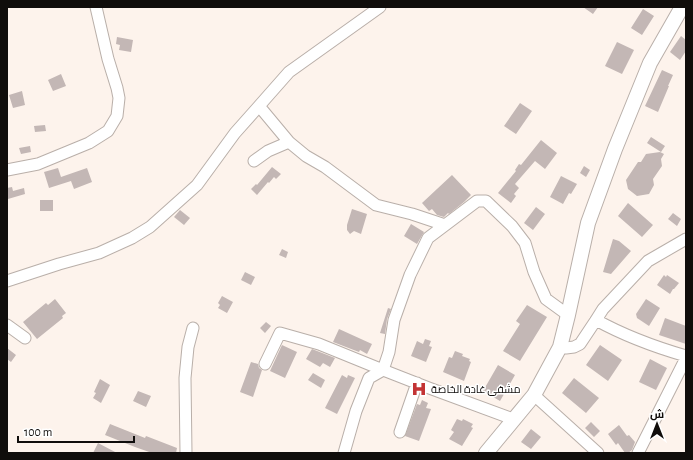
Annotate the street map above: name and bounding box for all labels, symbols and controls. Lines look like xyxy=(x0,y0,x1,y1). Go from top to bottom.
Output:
hospital icon: مشفى غادة الخاصة xyxy=(410,380,428,398)
place label: مشفى غادة الخاصة xyxy=(431,384,521,396)
north arrow xyxy=(637,404,677,444)
text: ش xyxy=(650,409,664,421)
scale bar xyxy=(18,418,134,444)
text: 100 m xyxy=(24,426,52,438)

